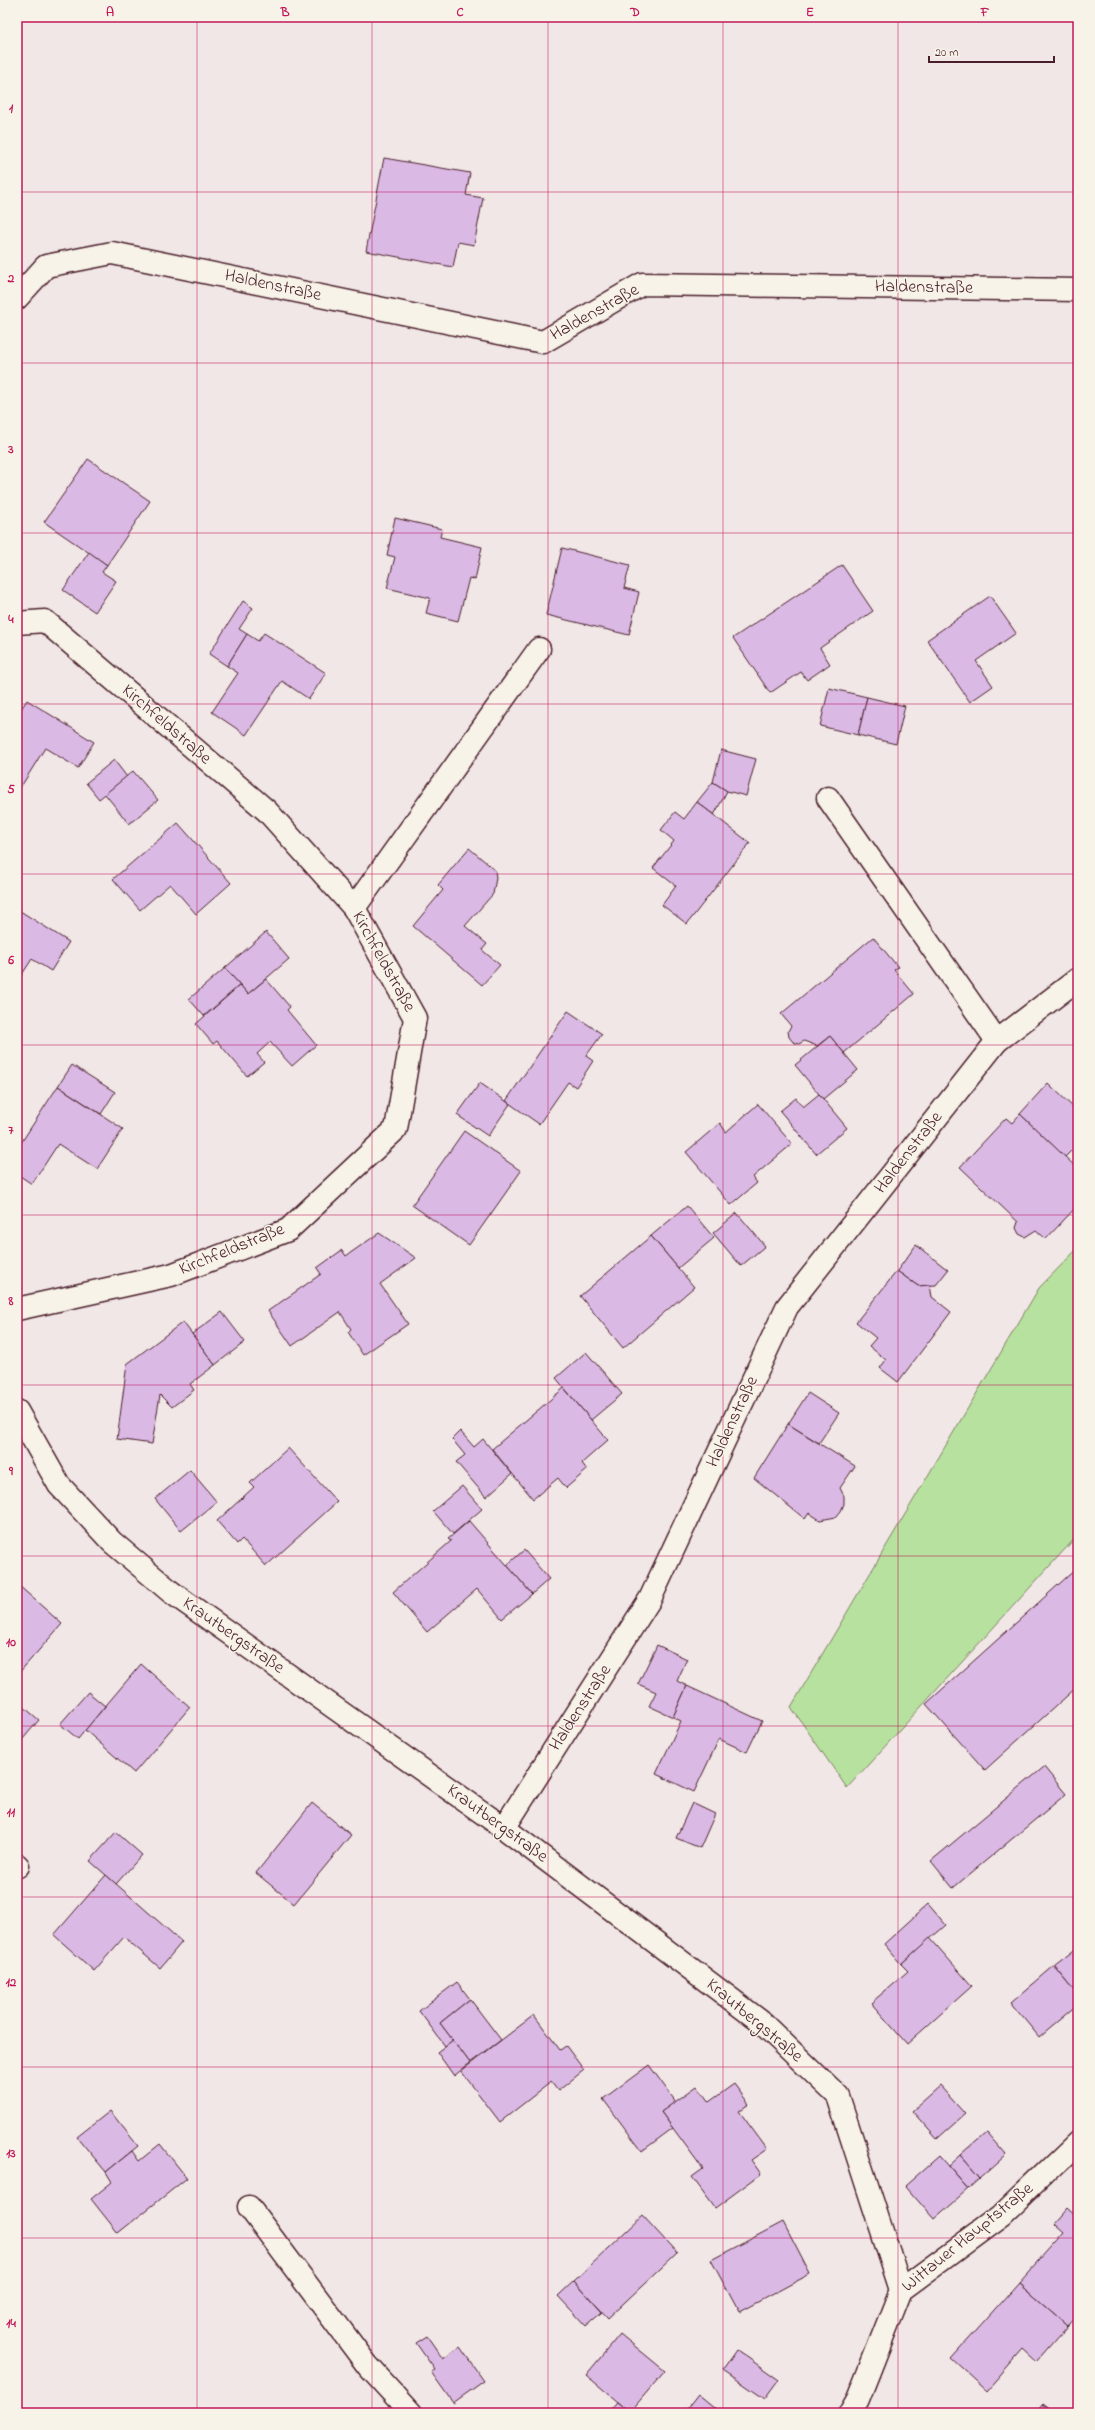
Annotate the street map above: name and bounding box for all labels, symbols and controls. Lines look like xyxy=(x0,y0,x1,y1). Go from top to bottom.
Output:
text: A xyxy=(106,3,114,22)
text: B xyxy=(280,3,290,22)
text: C xyxy=(456,3,464,22)
text: D xyxy=(629,3,640,22)
text: E xyxy=(806,3,814,22)
text: F xyxy=(980,3,990,22)
scale bar xyxy=(929,38,1054,64)
text: 20 m xyxy=(935,44,958,62)
text: 1 xyxy=(9,99,14,118)
street label: Haldenstraße xyxy=(222,263,325,309)
text: 2 xyxy=(7,269,15,288)
street label: Haldenstraße xyxy=(875,274,974,302)
street label: Haldenstraße xyxy=(546,277,645,348)
text: 3 xyxy=(7,440,14,459)
text: 4 xyxy=(7,610,14,629)
street label: Kirchfeldstraße xyxy=(115,679,217,772)
text: 5 xyxy=(7,780,15,799)
street label: Kirchfeldstraße xyxy=(345,907,422,1018)
text: 6 xyxy=(7,951,14,970)
street label: Haldenstraße xyxy=(869,1106,950,1200)
text: 7 xyxy=(8,1121,14,1140)
street label: Kirchfeldstraße xyxy=(175,1217,289,1283)
text: 8 xyxy=(8,1292,14,1311)
street label: Haldenstraße xyxy=(700,1371,766,1472)
text: 9 xyxy=(8,1462,14,1481)
street label: Krautbergstraße xyxy=(176,1591,290,1682)
text: 10 xyxy=(6,1633,16,1652)
street label: Haldenstraße xyxy=(543,1659,619,1756)
street label: Krautbergstraße xyxy=(440,1778,554,1871)
text: 11 xyxy=(7,1803,16,1822)
text: 12 xyxy=(6,1973,17,1992)
street label: Krautbergstraße xyxy=(699,1973,809,2071)
text: 13 xyxy=(6,2144,16,2163)
street label: Wittauer Hauptstraße xyxy=(897,2176,1040,2299)
text: 14 xyxy=(6,2314,16,2333)

